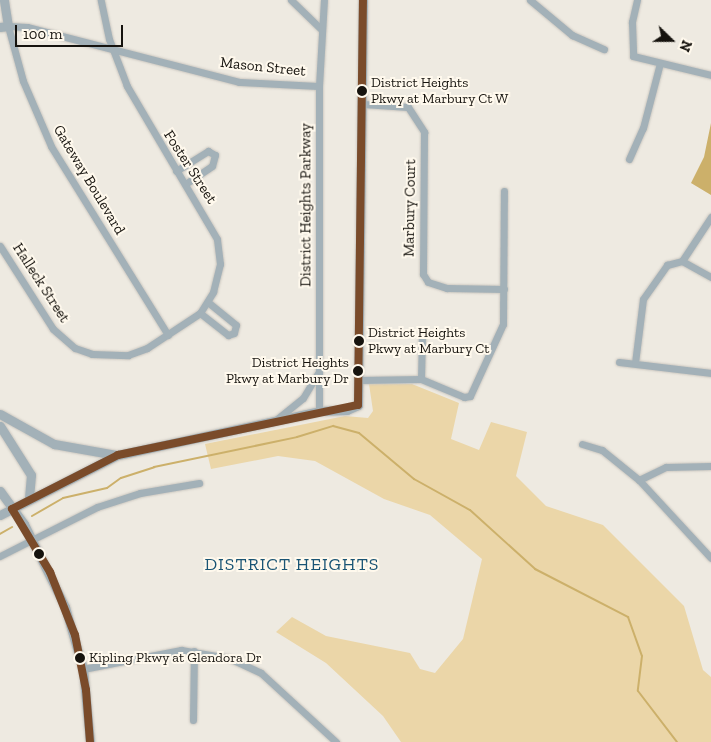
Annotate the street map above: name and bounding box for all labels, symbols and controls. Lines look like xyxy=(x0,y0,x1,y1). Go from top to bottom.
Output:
scale bar xyxy=(18,15,125,47)
north arrow xyxy=(646,15,696,65)
text: 100 m xyxy=(23,25,62,43)
text: N xyxy=(676,38,695,54)
street label: Mason Street xyxy=(219,54,307,80)
place label: District Heights Pkwy at Marbury Ct W xyxy=(371,75,509,108)
marker: District Heights Pkwy at Marbury Ct W xyxy=(357,86,367,96)
street label: Gateway Boulevard xyxy=(49,122,129,238)
street label: District Heights Parkway xyxy=(297,123,315,287)
street label: Foster Street xyxy=(160,127,220,207)
street label: Marbury Court xyxy=(400,159,420,257)
street label: Halleck Street xyxy=(9,240,73,326)
place label: District Heights Pkwy at Marbury Ct xyxy=(368,325,490,358)
marker: District Heights Pkwy at Marbury Ct xyxy=(354,336,364,346)
place label: District Heights Pkwy at Marbury Dr xyxy=(225,355,349,388)
marker: District Heights Pkwy at Marbury Dr xyxy=(353,366,363,376)
unlabelled marker xyxy=(34,549,44,559)
district label: DISTRICT HEIGHTS xyxy=(202,553,382,575)
place label: Kipling Pkwy at Glendora Dr xyxy=(89,650,262,666)
marker: Kipling Pkwy at Glendora Dr xyxy=(75,653,85,663)

